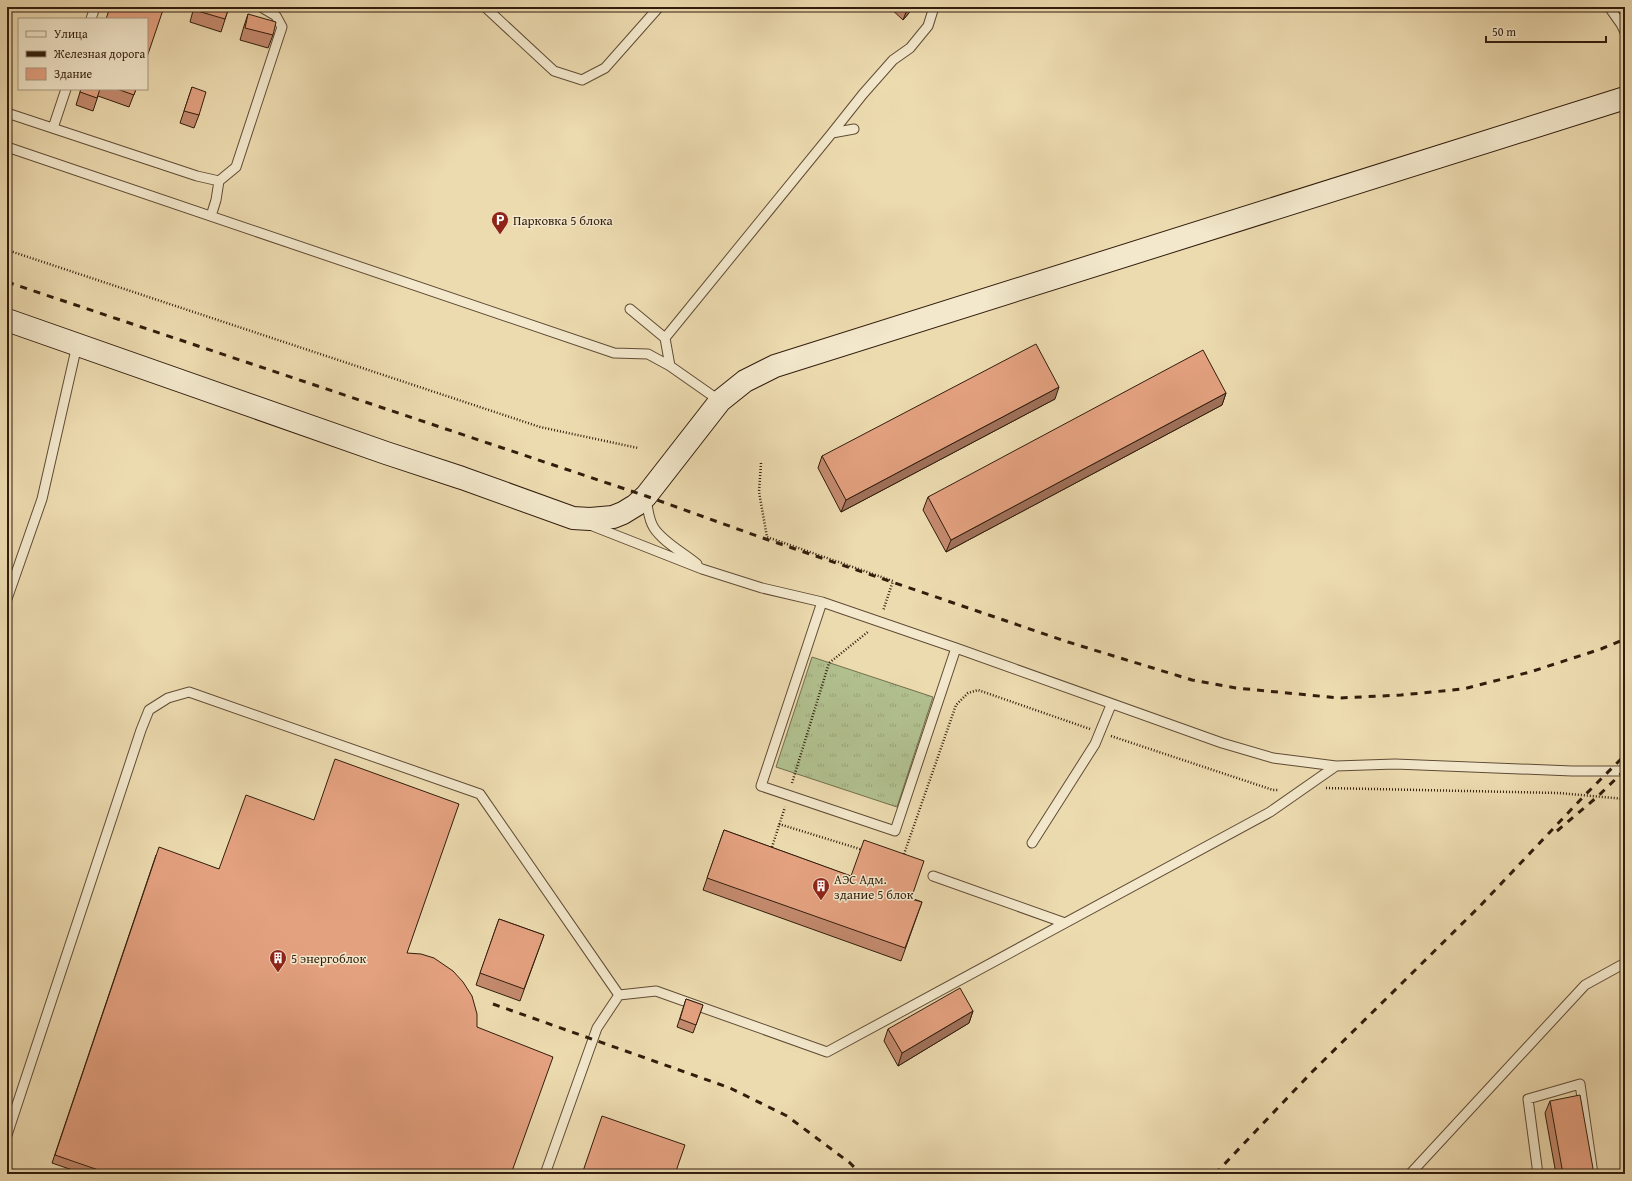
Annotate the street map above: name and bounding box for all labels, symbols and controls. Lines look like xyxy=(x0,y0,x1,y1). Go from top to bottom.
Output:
legend xyxy=(18,18,148,90)
scale bar xyxy=(1486,18,1606,44)
text: 50 m xyxy=(1492,23,1516,40)
text: Улица xyxy=(54,25,88,42)
text: Железная дорога xyxy=(53,45,145,62)
text: Здание xyxy=(54,65,93,82)
parking icon: Парковка 5 блока xyxy=(490,210,510,235)
place label: Парковка 5 блока xyxy=(513,211,614,230)
place label: АЭС Адм. здание 5 блок xyxy=(834,870,914,904)
building icon: АЭС Адм. здание 5 блок xyxy=(811,876,831,901)
building icon: 5 энергоблок xyxy=(268,948,288,973)
place label: 5 энергоблок xyxy=(291,949,366,968)

